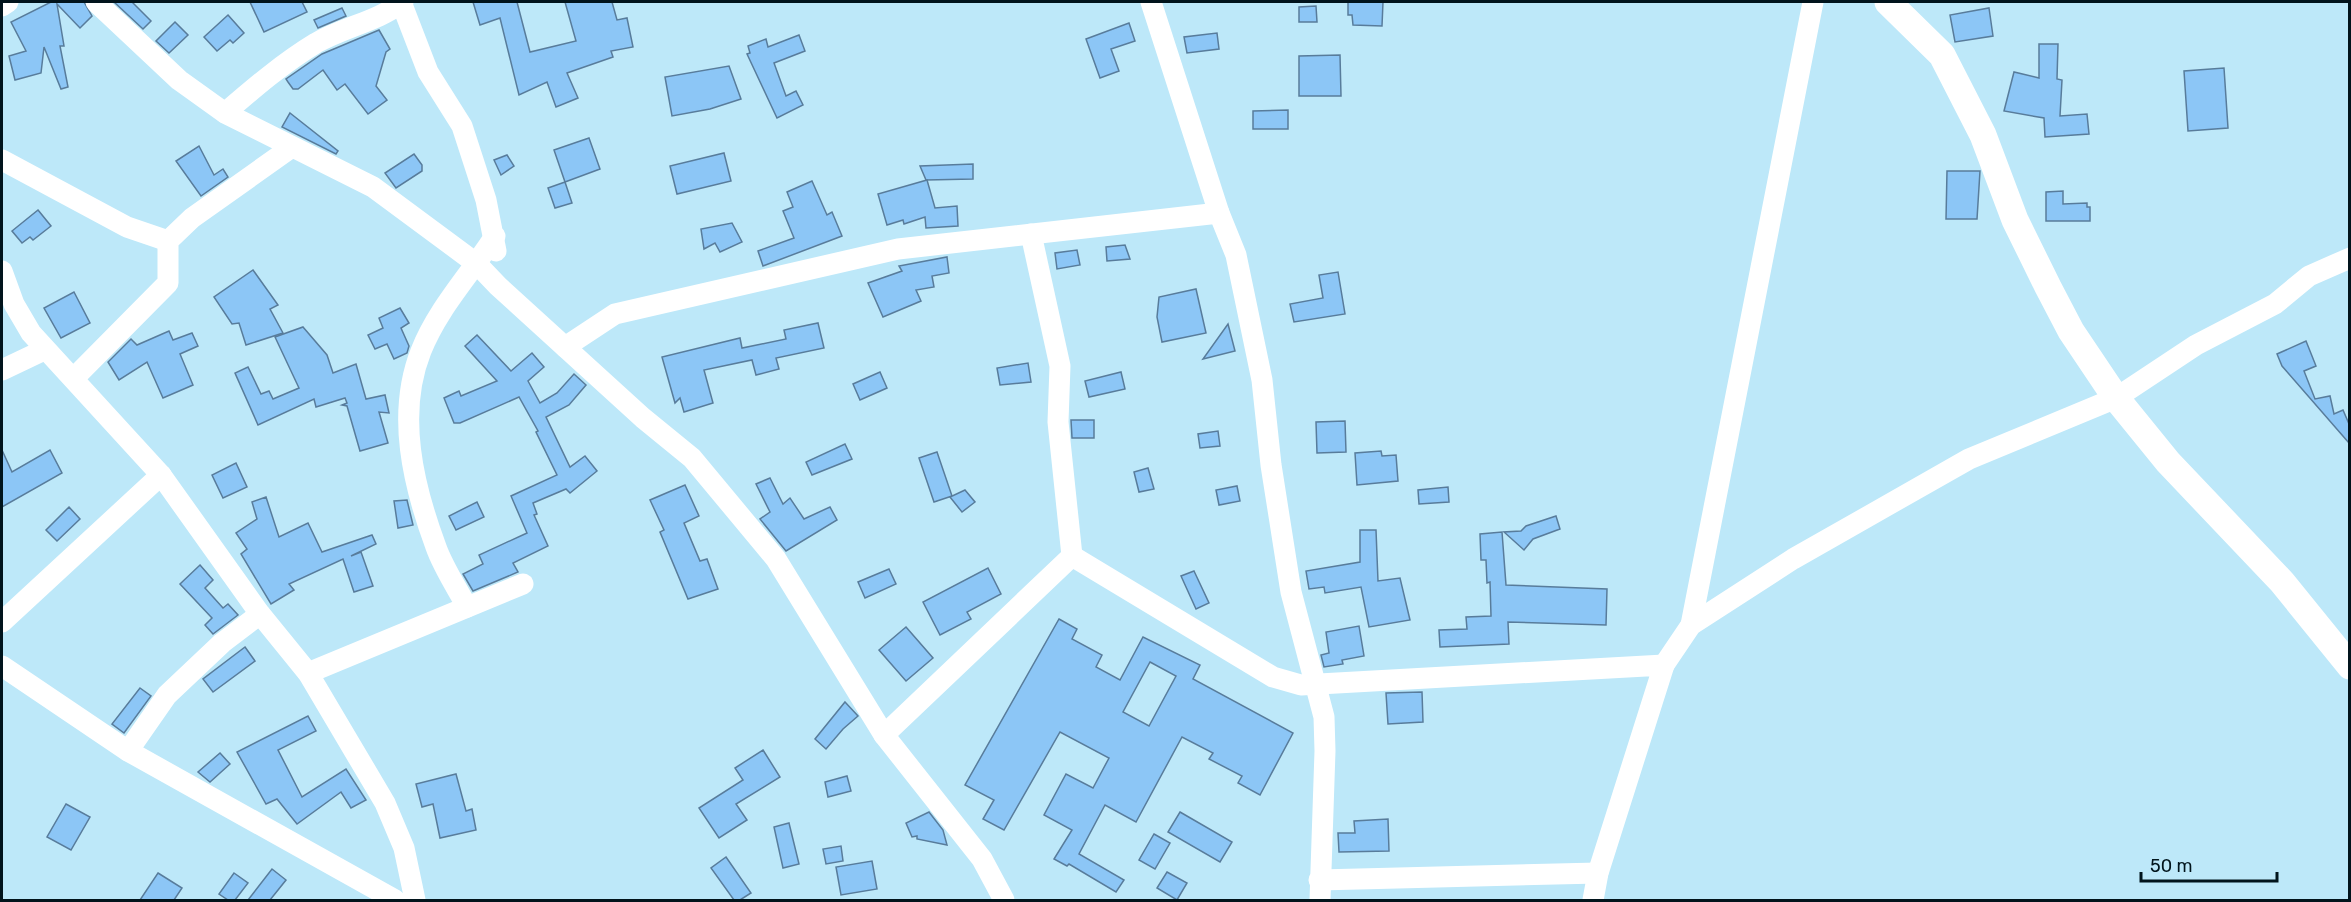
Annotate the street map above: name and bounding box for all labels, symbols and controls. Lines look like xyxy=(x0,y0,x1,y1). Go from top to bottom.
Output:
scale bar xyxy=(2141,845,2278,883)
text: 50 m xyxy=(2150,855,2193,877)

